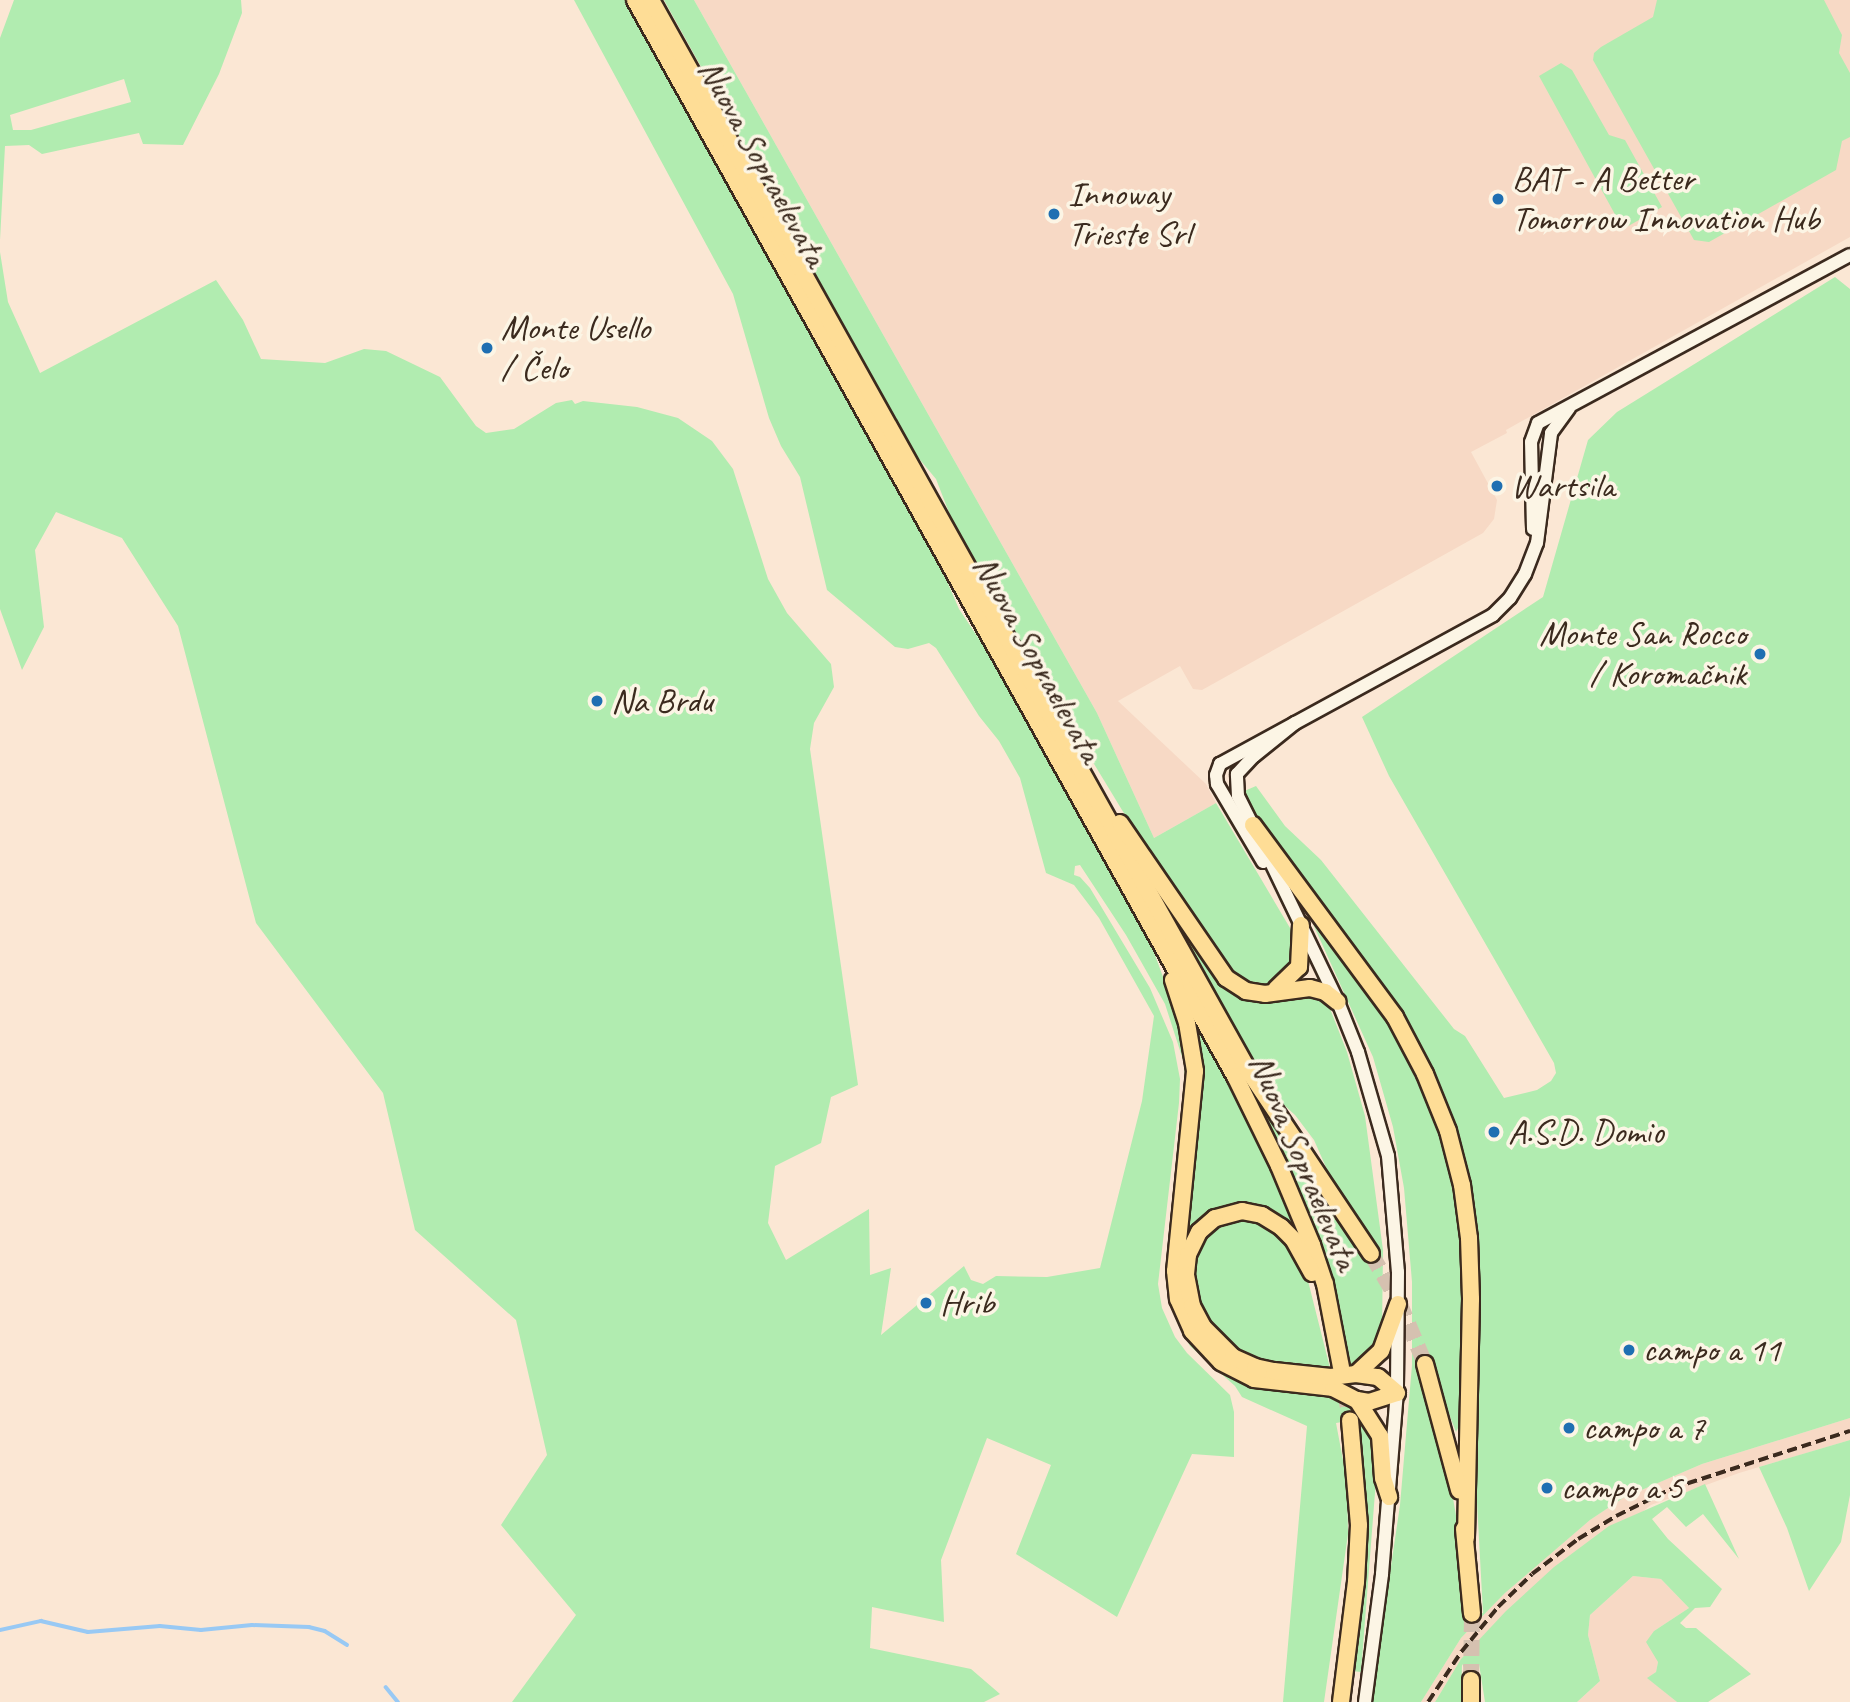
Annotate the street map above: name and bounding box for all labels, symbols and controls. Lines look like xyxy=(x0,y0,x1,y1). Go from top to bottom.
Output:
street label: Nuova Sopraelevata xyxy=(689,52,837,274)
place label: BAT - A Better Tomorrow Innovation Hub xyxy=(1512,158,1819,240)
place label: Innoway Trieste Srl xyxy=(1068,173,1190,255)
marker: BAT - A Better Tomorrow Innovation Hub xyxy=(1490,191,1506,207)
marker: Innoway Trieste Srl xyxy=(1046,206,1062,222)
place label: Monte Usello / Čelo xyxy=(501,307,650,389)
marker: Monte Usello / Čelo xyxy=(479,340,495,356)
place label: Wartsila xyxy=(1511,465,1614,507)
marker: Wartsila xyxy=(1489,478,1505,494)
street label: Nuova Sopraelevata xyxy=(964,548,1112,770)
place label: Monte San Rocco / Koromačnik xyxy=(1537,613,1746,695)
marker: Monte San Rocco / Koromačnik xyxy=(1752,646,1768,662)
place label: Na Brdu xyxy=(611,680,713,722)
marker: Na Brdu xyxy=(589,693,605,709)
street label: Nuova Sopraelevata xyxy=(1240,1048,1368,1276)
place label: A.S.D. Domio xyxy=(1508,1111,1664,1153)
marker: A.S.D. Domio xyxy=(1486,1124,1502,1140)
place label: Hrib xyxy=(940,1282,994,1324)
marker: Hrib xyxy=(918,1295,934,1311)
place label: campo a 11 xyxy=(1643,1329,1781,1371)
marker: campo a 11 xyxy=(1621,1342,1637,1358)
place label: campo a 7 xyxy=(1583,1407,1706,1449)
marker: campo a 7 xyxy=(1561,1420,1577,1436)
place label: campo a 5 xyxy=(1561,1467,1684,1509)
marker: campo a 5 xyxy=(1539,1480,1555,1496)

